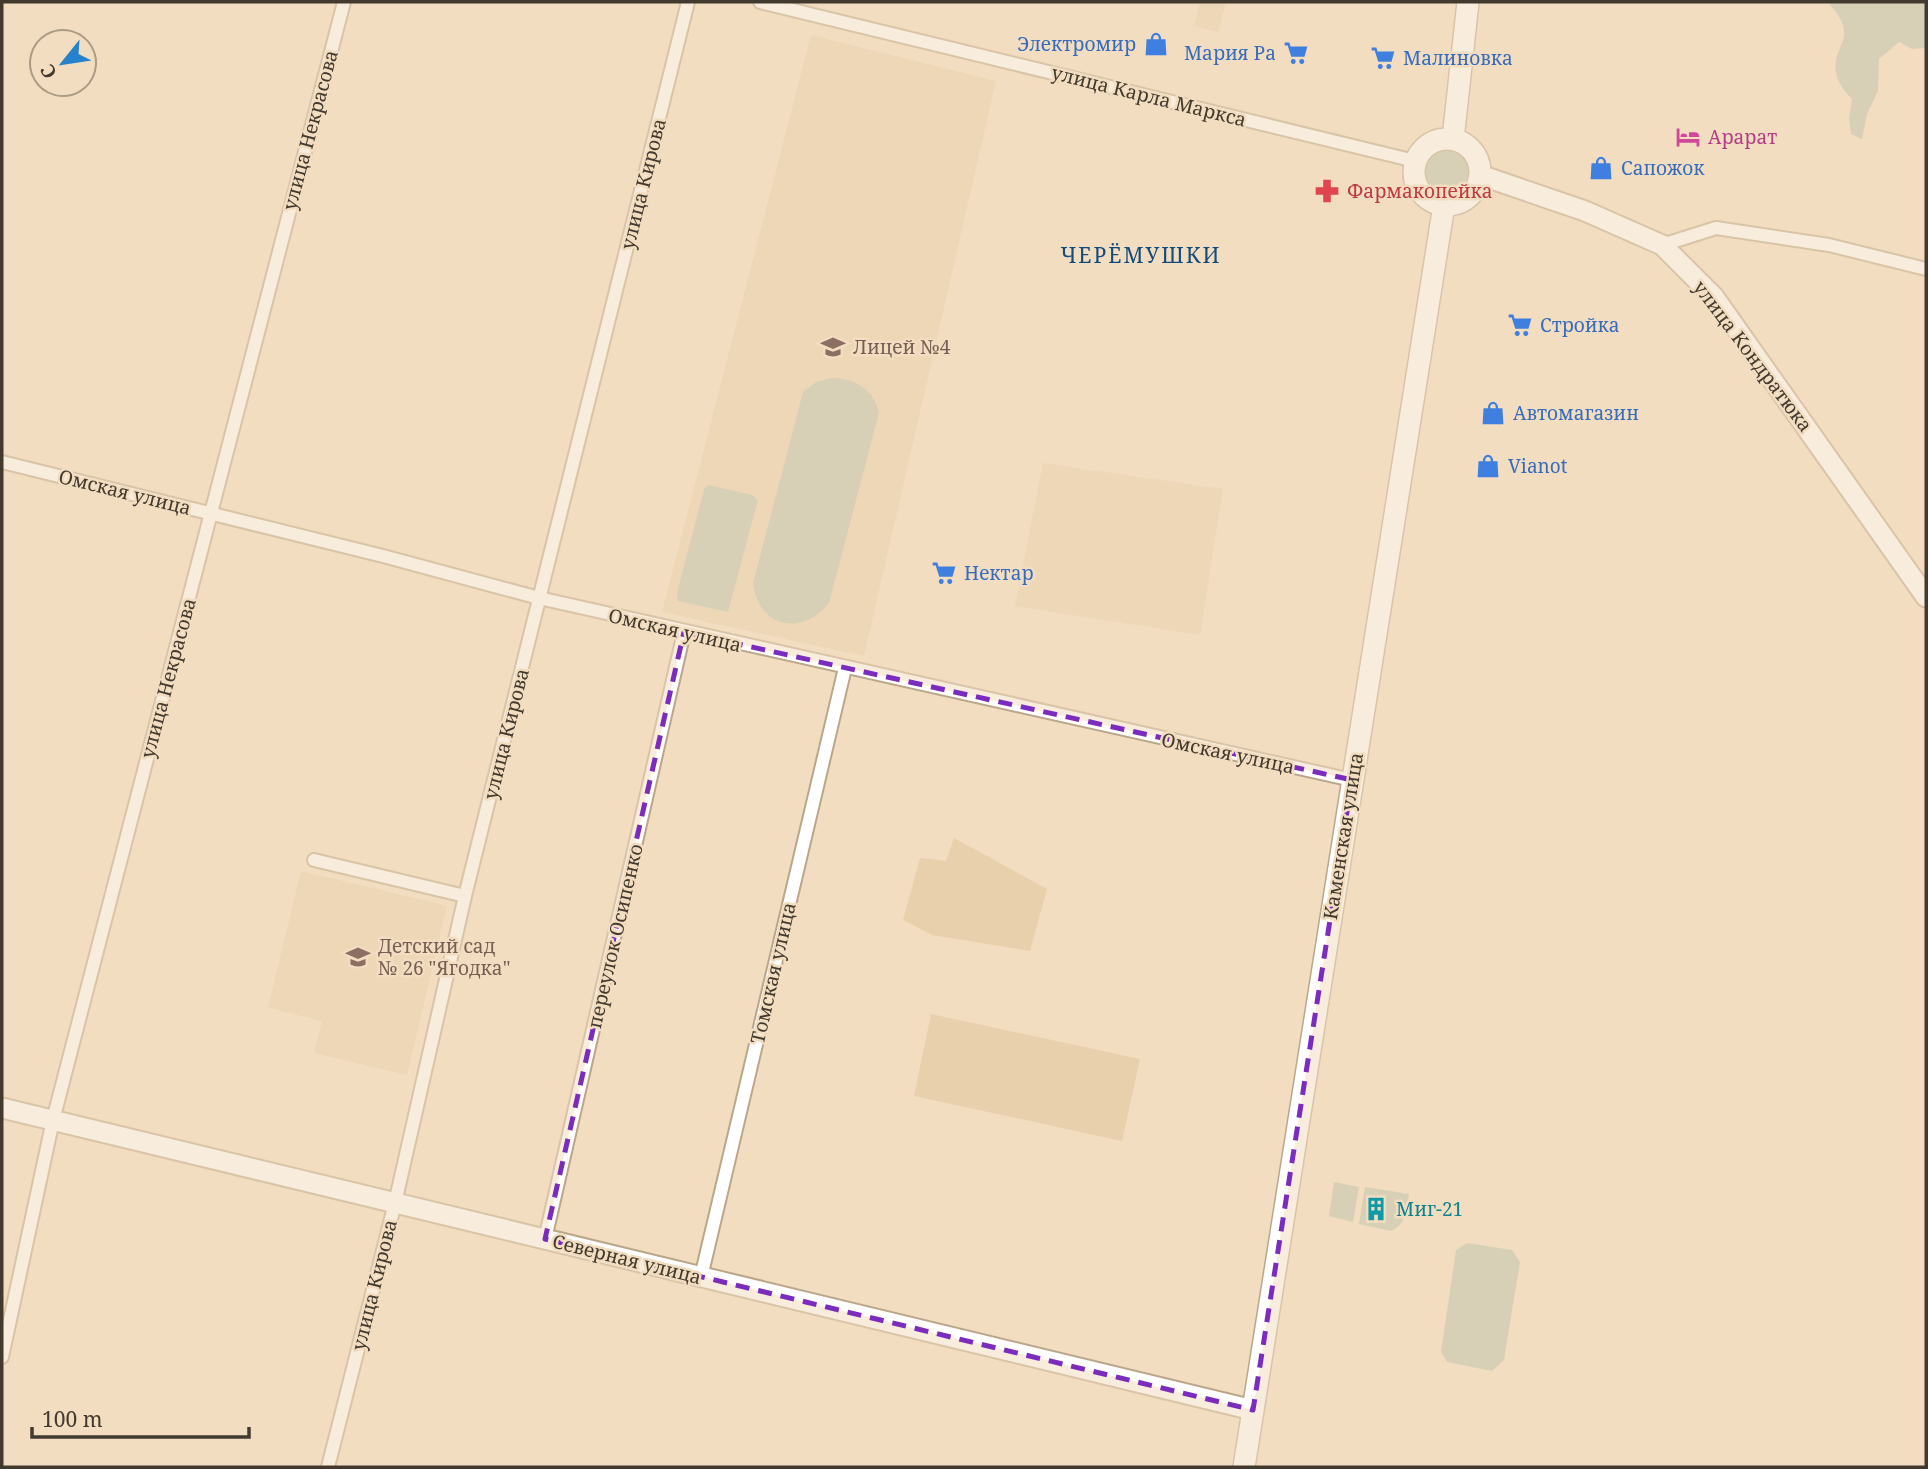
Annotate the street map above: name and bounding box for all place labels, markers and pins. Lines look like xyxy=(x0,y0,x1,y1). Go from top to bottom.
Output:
shop icon: Электромир xyxy=(1142,30,1170,58)
place label: Электромир xyxy=(1017,31,1136,57)
supermarket icon: Мария Ра xyxy=(1282,39,1310,67)
place label: Мария Ра xyxy=(1184,40,1276,66)
supermarket icon: Малиновка xyxy=(1369,44,1397,72)
place label: Малиновка xyxy=(1403,45,1513,71)
hotel icon: Арарат xyxy=(1674,123,1702,151)
place label: Арарат xyxy=(1708,124,1777,150)
shop icon: Сапожок xyxy=(1587,154,1615,182)
place label: Сапожок xyxy=(1621,155,1705,181)
pharmacy icon: Фармакопейка xyxy=(1313,177,1341,205)
place label: Фармакопейка xyxy=(1347,178,1493,204)
supermarket icon: Стройка xyxy=(1506,311,1534,339)
place label: Стройка xyxy=(1540,312,1620,338)
school or university icon: Лицей №4 xyxy=(819,333,847,361)
place label: Лицей №4 xyxy=(853,334,951,360)
shop icon: Автомагазин xyxy=(1479,399,1507,427)
place label: Автомагазин xyxy=(1513,400,1639,426)
shop icon: Vianot xyxy=(1474,452,1502,480)
place label: Vianot xyxy=(1508,453,1568,479)
supermarket icon: Нектар xyxy=(930,559,958,587)
place label: Нектар xyxy=(964,560,1034,586)
place label: Детский сад № 26 "Ягодка" xyxy=(378,933,510,981)
school or university icon: Детский сад № 26 "Ягодка" xyxy=(344,943,372,971)
building icon: Миг-21 xyxy=(1362,1195,1390,1223)
place label: Миг-21 xyxy=(1396,1196,1463,1222)

